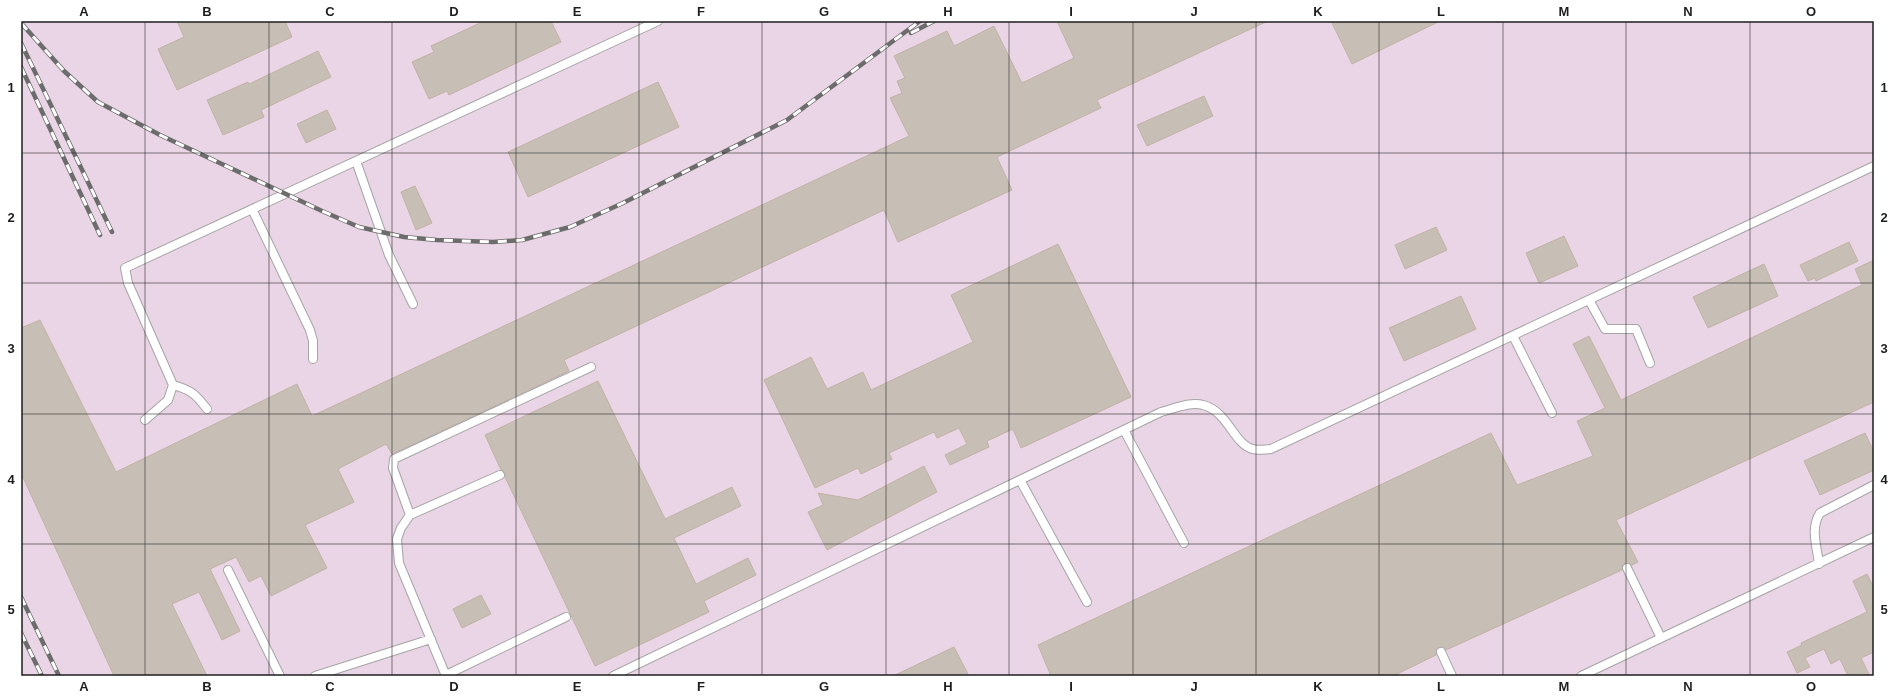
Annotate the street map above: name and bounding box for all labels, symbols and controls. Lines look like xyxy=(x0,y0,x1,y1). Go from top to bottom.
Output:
text: A xyxy=(79,4,89,19)
text: B xyxy=(202,4,212,19)
text: C xyxy=(325,4,335,19)
text: D xyxy=(449,4,459,19)
text: E xyxy=(573,4,582,19)
text: F xyxy=(697,4,705,19)
text: G xyxy=(819,4,829,19)
text: H xyxy=(943,4,953,19)
text: I xyxy=(1069,4,1073,19)
text: J xyxy=(1190,4,1198,19)
text: K xyxy=(1313,4,1323,19)
text: L xyxy=(1437,4,1445,19)
text: M xyxy=(1559,4,1569,19)
text: N xyxy=(1683,4,1693,19)
text: O xyxy=(1806,4,1816,19)
text: 1 xyxy=(7,80,15,95)
text: 1 xyxy=(1880,80,1888,95)
text: 2 xyxy=(7,210,15,225)
text: 2 xyxy=(1880,210,1888,225)
text: 3 xyxy=(7,341,15,356)
text: 3 xyxy=(1880,341,1888,356)
text: 4 xyxy=(7,472,15,487)
text: 4 xyxy=(1880,472,1888,487)
text: 5 xyxy=(7,602,15,617)
text: 5 xyxy=(1880,602,1888,617)
text: A xyxy=(79,679,89,694)
text: B xyxy=(202,679,212,694)
text: C xyxy=(325,679,335,694)
text: D xyxy=(449,679,459,694)
text: E xyxy=(573,679,582,694)
text: F xyxy=(697,679,705,694)
text: G xyxy=(819,679,829,694)
text: H xyxy=(943,679,953,694)
text: I xyxy=(1069,679,1073,694)
text: J xyxy=(1190,679,1198,694)
text: K xyxy=(1313,679,1323,694)
text: L xyxy=(1437,679,1445,694)
text: M xyxy=(1559,679,1569,694)
text: N xyxy=(1683,679,1693,694)
text: O xyxy=(1806,679,1816,694)

